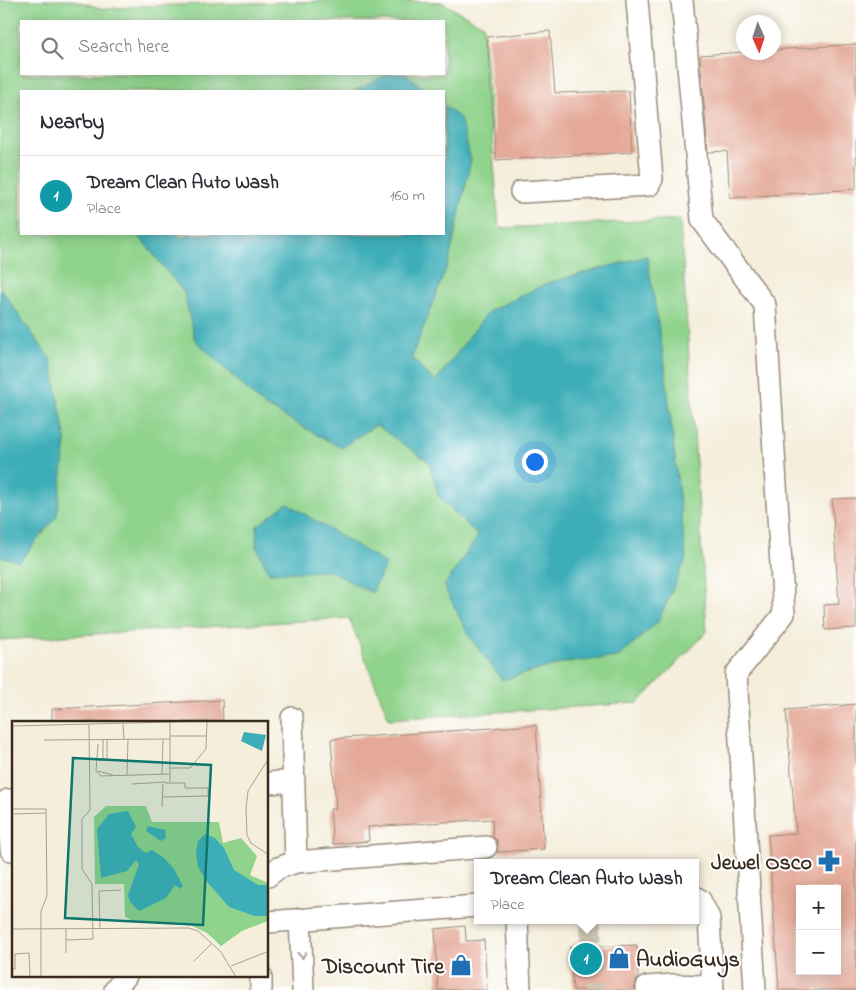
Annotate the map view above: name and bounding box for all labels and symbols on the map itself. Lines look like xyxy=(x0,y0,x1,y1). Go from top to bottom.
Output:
north arrow xyxy=(736,15,781,60)
your location xyxy=(522,449,548,475)
inset map xyxy=(12,721,269,978)
place label: Jewel Osco xyxy=(711,848,812,880)
pharmacy icon: Jewel Osco xyxy=(816,848,842,874)
pin: 1 xyxy=(570,940,602,978)
shop icon: AudioGuys xyxy=(606,945,632,971)
place label: AudioGuys xyxy=(636,945,740,978)
one-way arrow xyxy=(296,951,307,959)
place label: Discount Tire xyxy=(321,952,445,984)
shop icon: Discount Tire xyxy=(448,952,474,978)

